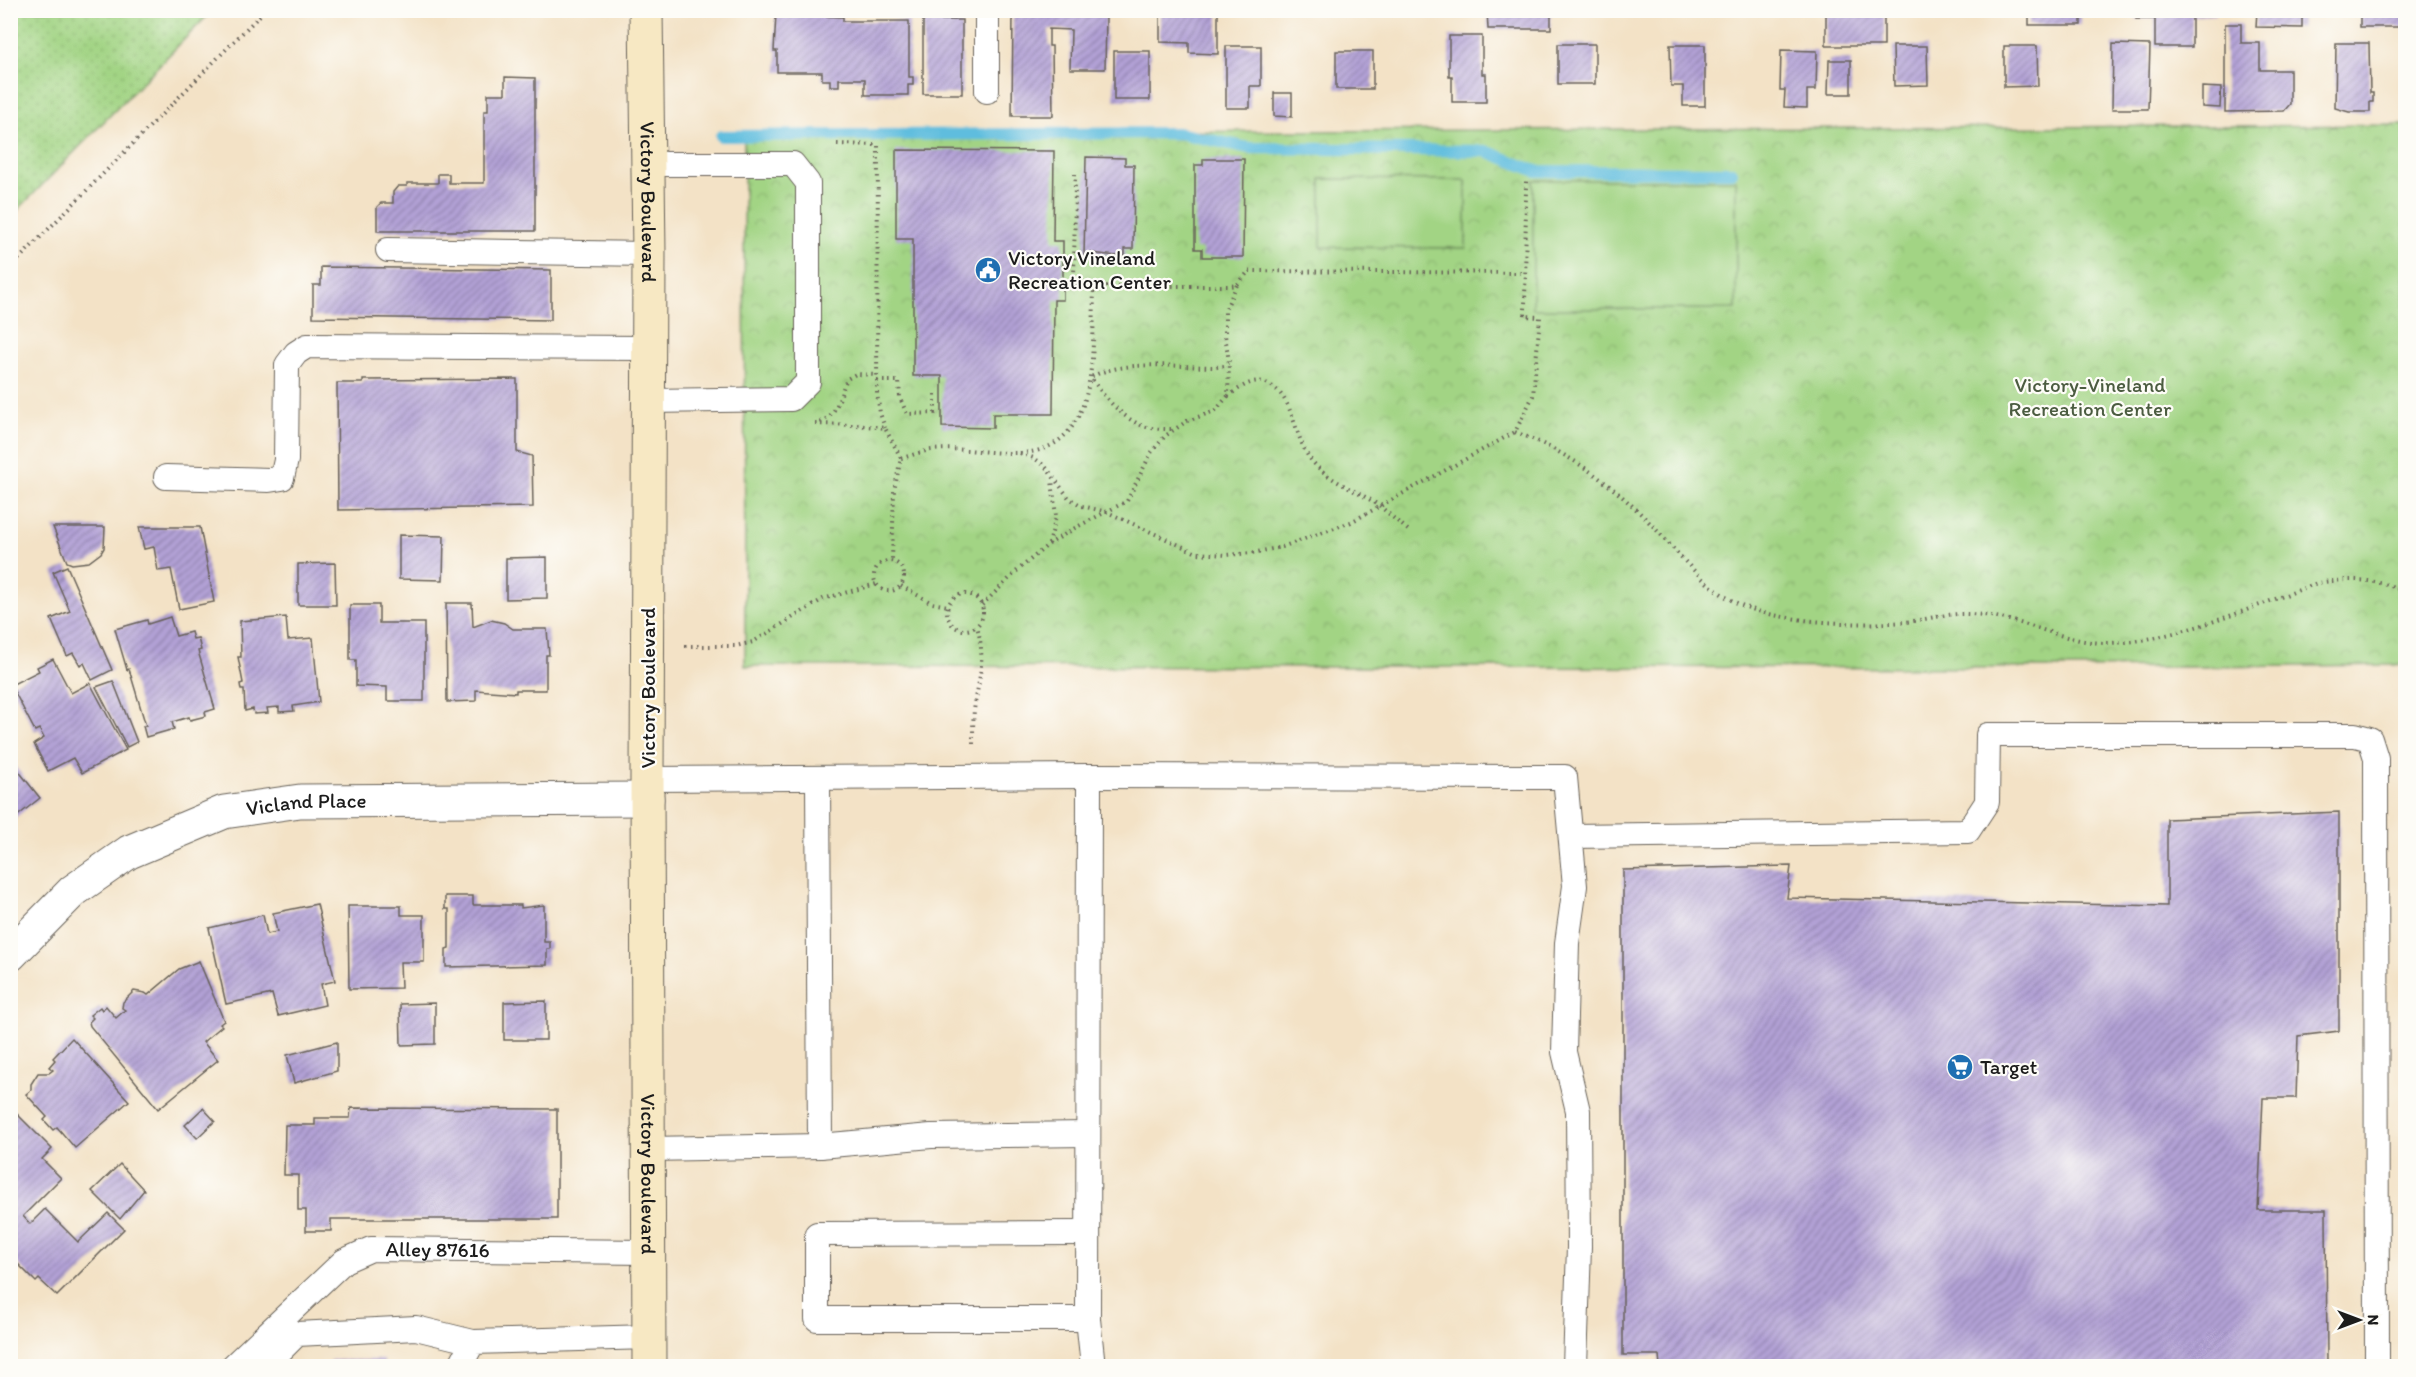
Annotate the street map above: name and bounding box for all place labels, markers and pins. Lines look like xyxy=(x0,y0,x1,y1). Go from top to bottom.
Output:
place label: Victory Vineland Recreation Center xyxy=(1008,245,1171,294)
public building icon: Victory Vineland Recreation Center xyxy=(973,255,1003,285)
supermarket icon: Target xyxy=(1945,1052,1975,1082)
place label: Target xyxy=(1980,1054,2038,1079)

